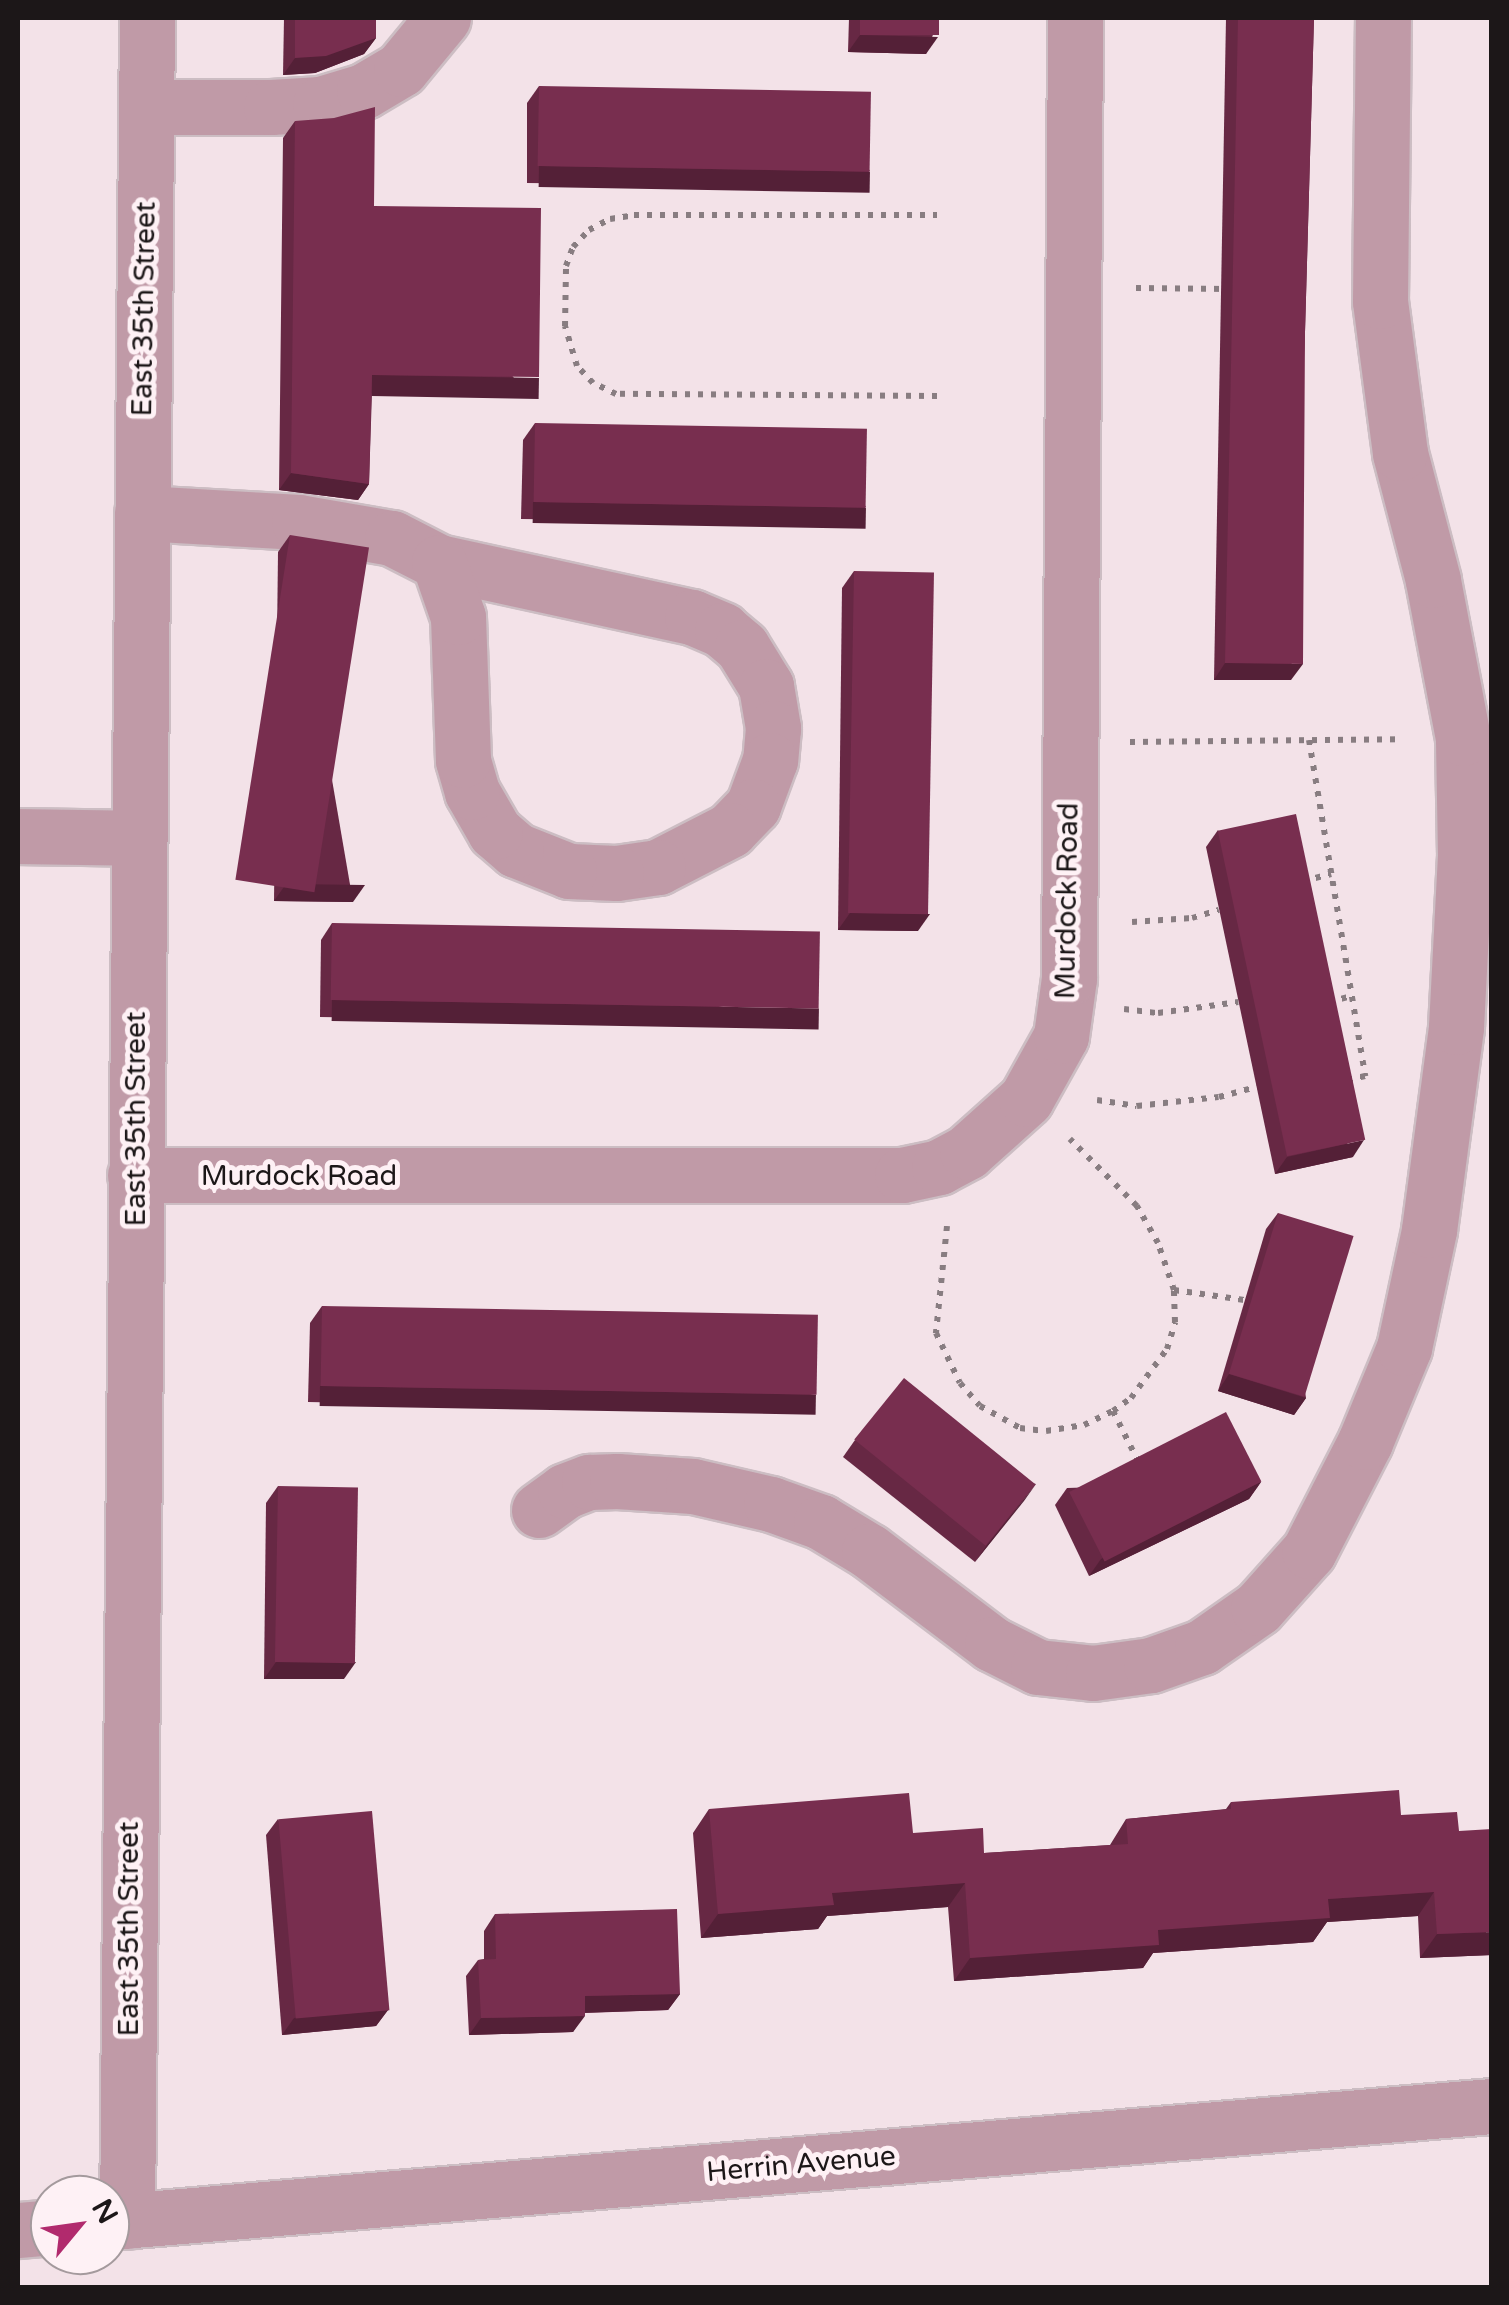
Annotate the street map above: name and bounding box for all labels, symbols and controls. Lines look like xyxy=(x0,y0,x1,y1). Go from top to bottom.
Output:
street label: East 35th Street xyxy=(125,201,163,417)
street label: Murdock Road xyxy=(1048,802,1086,1000)
street label: East 35th Street xyxy=(119,1012,153,1226)
street label: Murdock Road xyxy=(201,1159,397,1193)
street label: East 35th Street xyxy=(112,1822,146,2036)
street label: Herrin Avenue xyxy=(705,2139,897,2189)
north arrow xyxy=(30,2175,130,2275)
text: N xyxy=(84,2193,125,2229)

